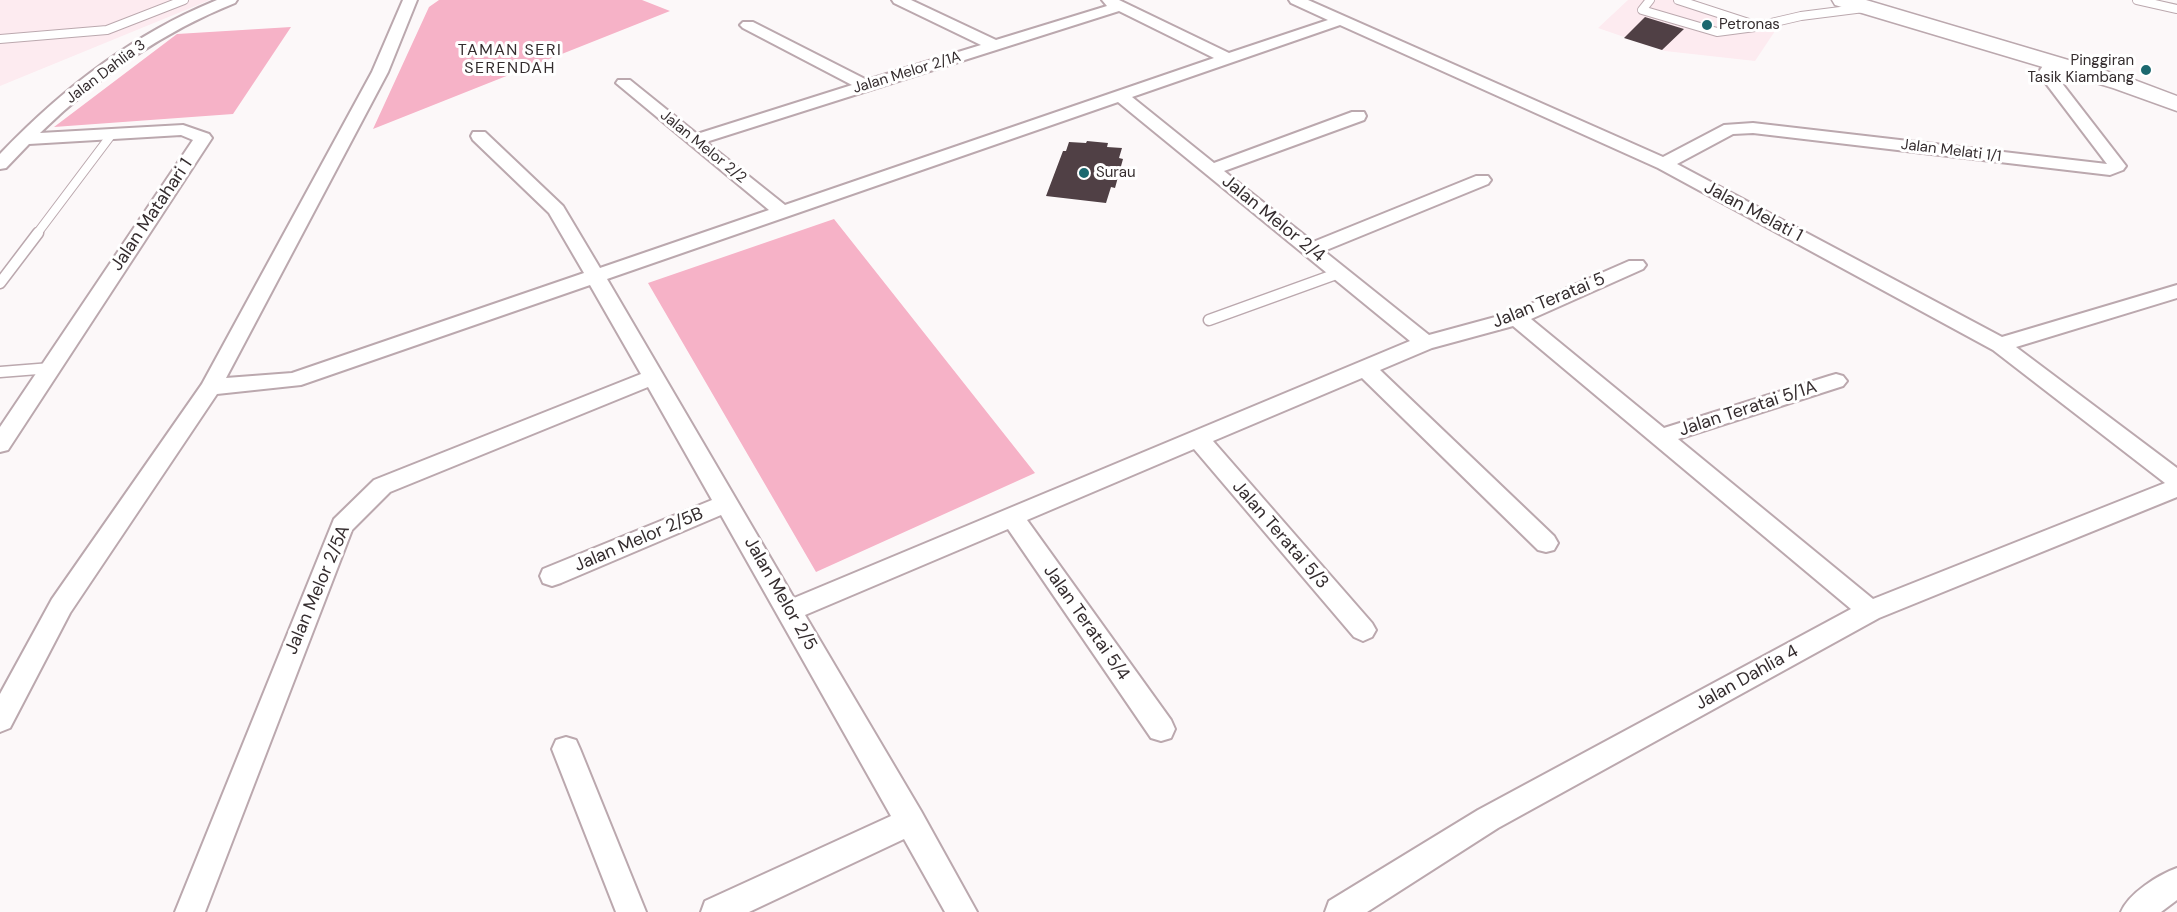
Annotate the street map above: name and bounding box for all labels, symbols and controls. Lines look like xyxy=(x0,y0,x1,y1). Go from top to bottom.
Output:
place label: Petronas xyxy=(1719,16,1780,34)
marker: Petronas xyxy=(1700,18,1714,32)
street label: Jalan Dahlia 3 xyxy=(63,36,149,108)
district label: TAMAN SERI SERENDAH xyxy=(458,41,562,79)
street label: Jalan Melor 2/1A xyxy=(851,48,963,98)
place label: Pinggiran Tasik Kiambang xyxy=(2027,52,2134,87)
marker: Pinggiran Tasik Kiambang xyxy=(2139,63,2153,77)
street label: Jalan Melor 2/2 xyxy=(656,107,750,187)
street label: Jalan Melati 1/1 xyxy=(1900,136,2002,166)
street label: Jalan Matahari 1 xyxy=(106,155,198,275)
place label: Surau xyxy=(1096,164,1136,182)
marker: Surau xyxy=(1077,166,1091,180)
street label: Jalan Melor 2/4 xyxy=(1217,171,1329,267)
street label: Jalan Melati 1 xyxy=(1700,177,1806,247)
street label: Jalan Teratai 5 xyxy=(1490,269,1608,333)
street label: Jalan Teratai 5/1A xyxy=(1676,377,1820,441)
street label: Jalan Teratai 5/3 xyxy=(1227,477,1333,593)
street label: Jalan Melor 2/5B xyxy=(571,503,707,577)
street label: Jalan Melor 2/5A xyxy=(281,522,355,658)
street label: Jalan Melor 2/5 xyxy=(739,534,821,654)
street label: Jalan Teratai 5/4 xyxy=(1038,561,1134,685)
street label: Jalan Dahlia 4 xyxy=(1692,641,1802,715)

